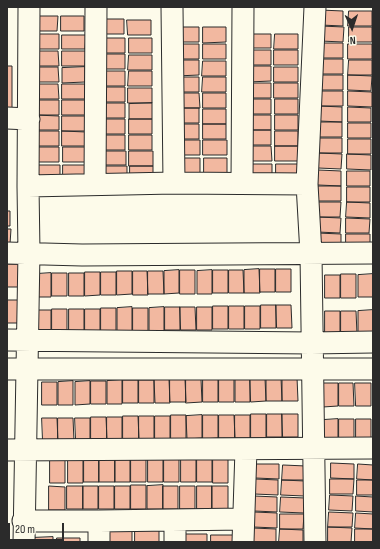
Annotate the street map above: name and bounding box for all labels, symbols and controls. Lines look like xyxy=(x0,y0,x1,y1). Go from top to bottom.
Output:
north arrow xyxy=(332,8,372,48)
text: N xyxy=(349,34,356,47)
scale bar xyxy=(10,515,66,541)
text: 20 m xyxy=(15,522,35,537)

